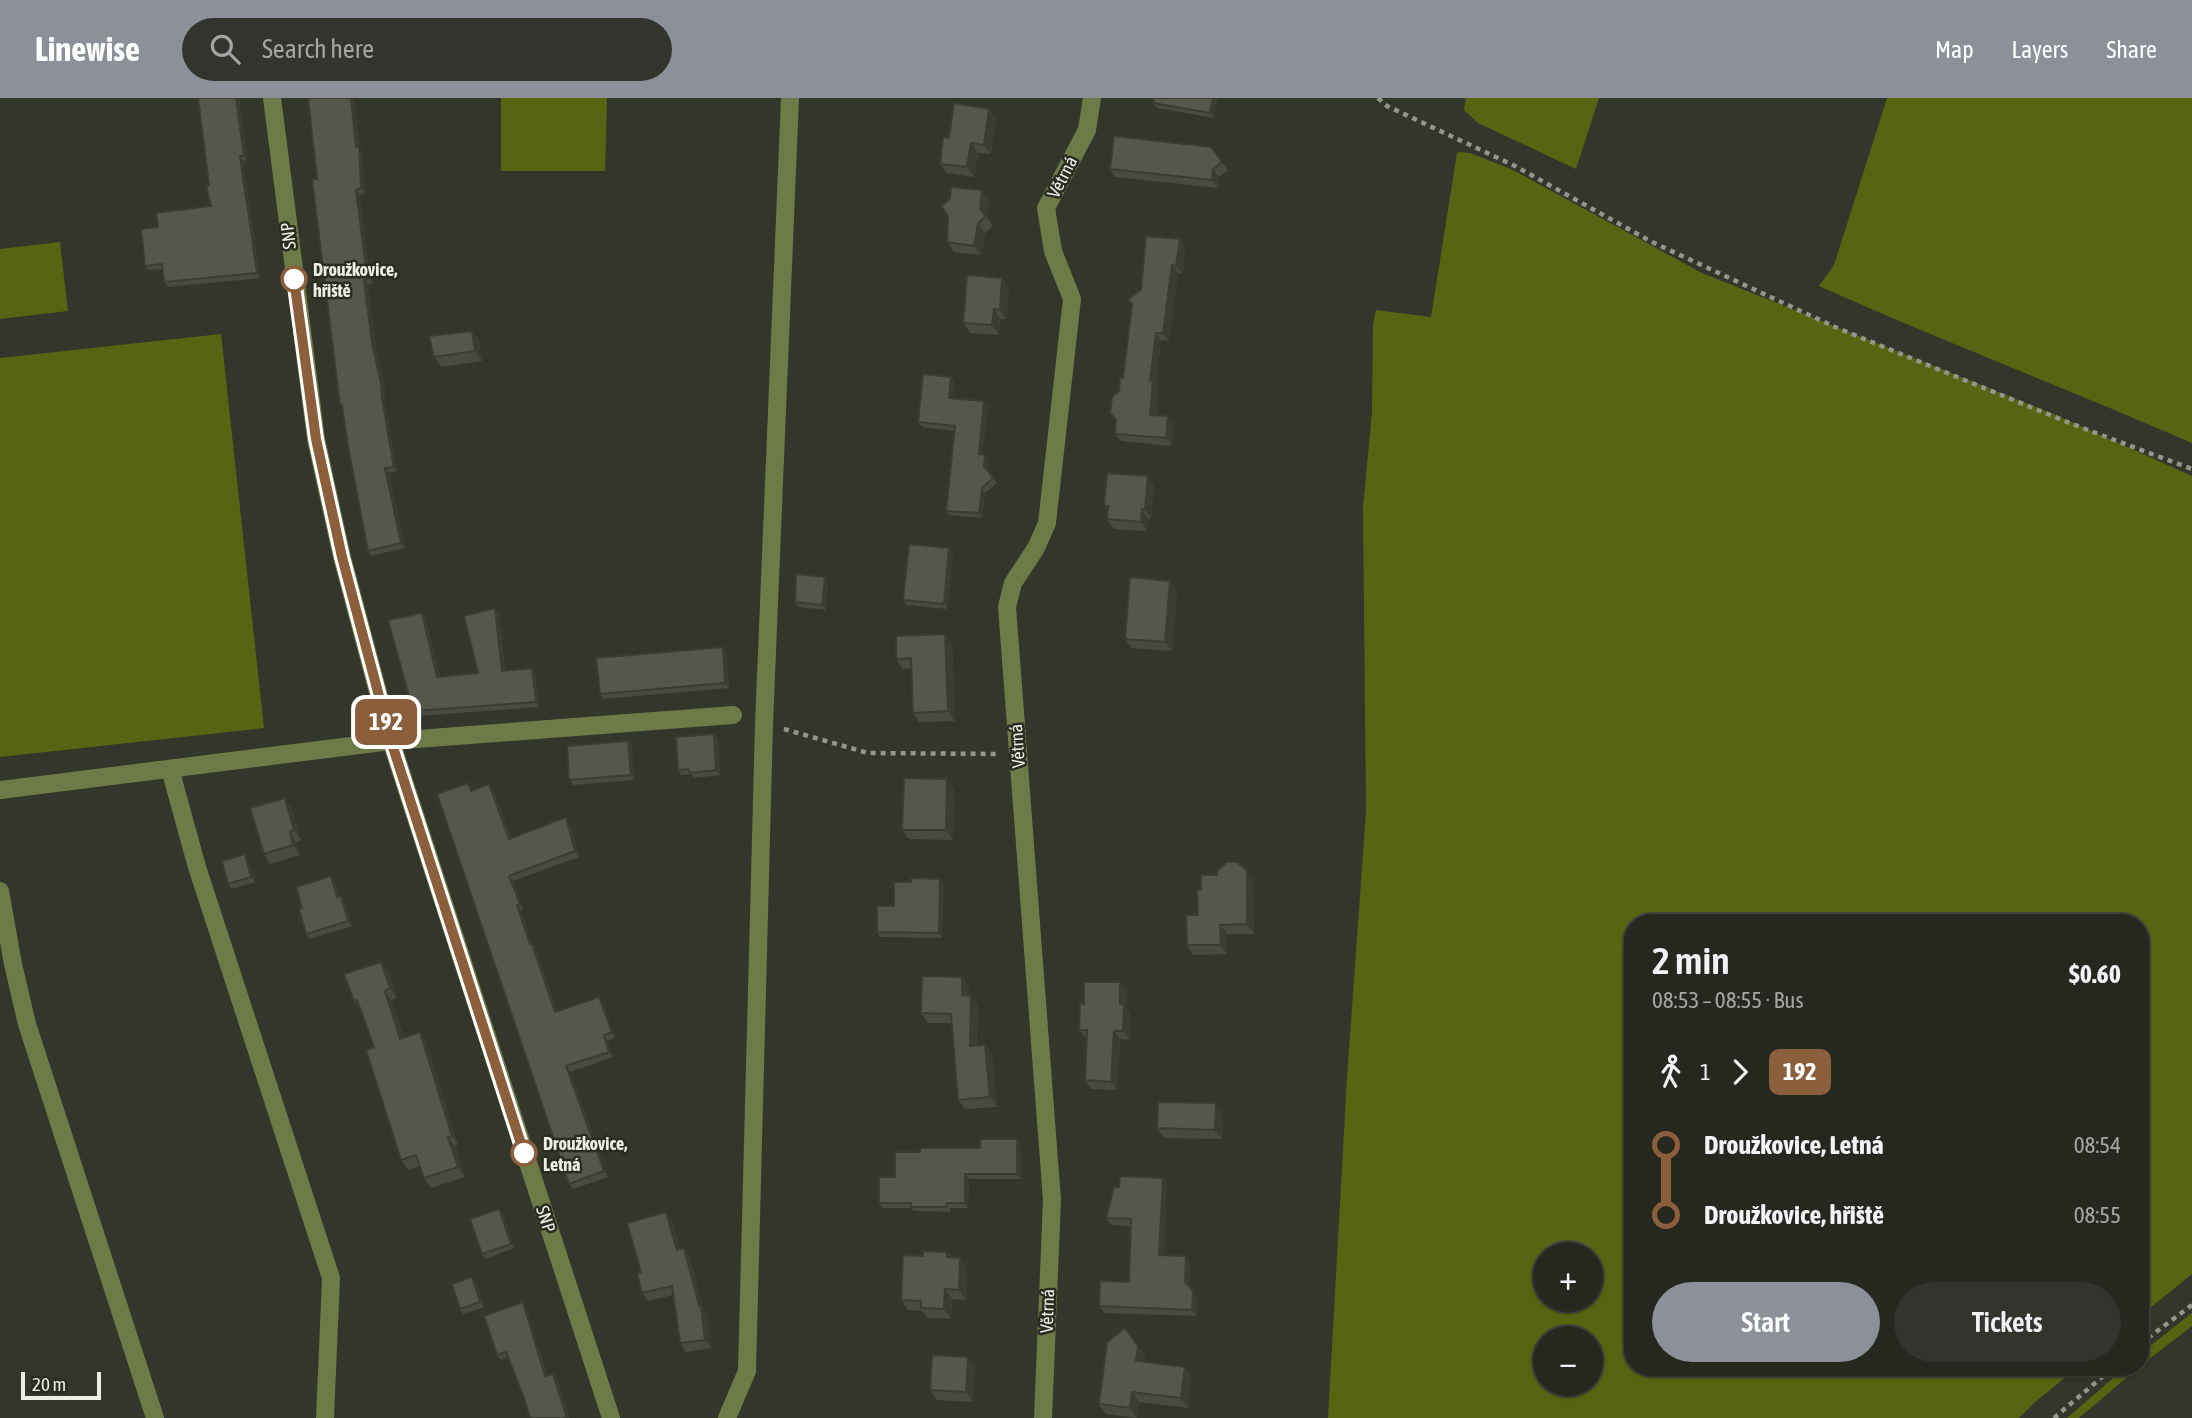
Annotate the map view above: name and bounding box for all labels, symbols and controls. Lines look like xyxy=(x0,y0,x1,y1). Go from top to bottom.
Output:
search box xyxy=(182,18,672,81)
text: Linewise xyxy=(35,30,140,68)
icon: search xyxy=(206,30,244,68)
text: Search here xyxy=(262,34,374,64)
text: Map xyxy=(1935,36,1974,63)
text: Layers xyxy=(2012,36,2068,63)
text: Share xyxy=(2106,36,2157,63)
street label: Větrná xyxy=(1043,153,1081,201)
street label: SNP xyxy=(276,221,300,251)
place label: Droužkovice, hřiště xyxy=(313,259,397,301)
marker: Droužkovice, hřiště xyxy=(281,266,307,292)
line badge: 192 xyxy=(346,699,426,745)
text: 192 xyxy=(369,708,403,735)
street label: Větrná xyxy=(1005,723,1029,769)
text: 2 min xyxy=(1652,939,1730,982)
text: $0.60 xyxy=(2069,959,2121,989)
text: 08:53 – 08:55 · Bus xyxy=(1652,987,1804,1013)
icon: walk xyxy=(1652,1053,1690,1091)
icon: forward xyxy=(1721,1053,1759,1091)
text: 192 xyxy=(1783,1058,1817,1085)
text: 1 xyxy=(1700,1059,1711,1085)
text: Droužkovice, Letná xyxy=(1704,1130,1884,1160)
text: 08:54 xyxy=(2074,1132,2121,1158)
place label: Droužkovice, Letná xyxy=(543,1133,627,1175)
marker: Droužkovice, Letná xyxy=(511,1140,537,1166)
text: Droužkovice, hřiště xyxy=(1704,1200,1884,1230)
text: 08:55 xyxy=(2074,1202,2121,1228)
street label: SNP xyxy=(532,1203,560,1235)
map controls xyxy=(1533,1242,1603,1396)
button: + xyxy=(1533,1242,1603,1312)
button: Start xyxy=(1652,1282,1880,1362)
button: Tickets xyxy=(1894,1282,2121,1362)
street label: Větrná xyxy=(1036,1289,1058,1333)
button: − xyxy=(1533,1326,1603,1396)
scale bar xyxy=(21,1369,102,1401)
text: 20 m xyxy=(32,1373,66,1395)

